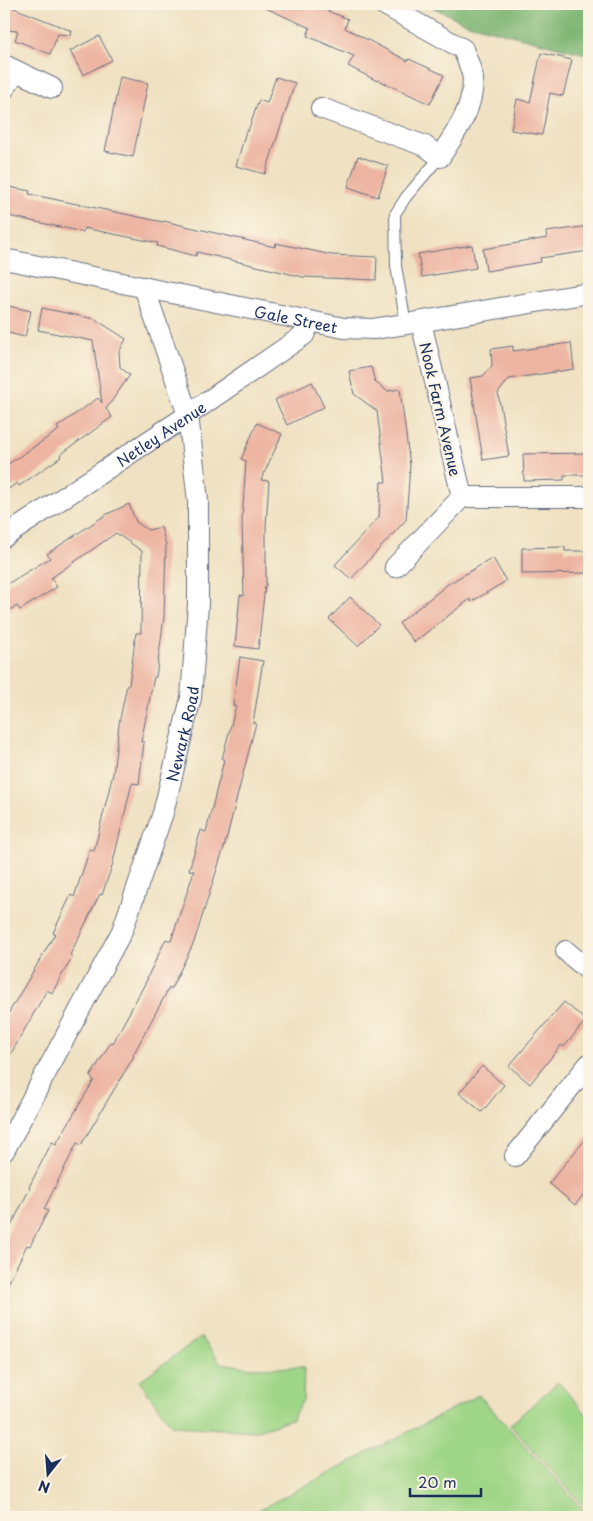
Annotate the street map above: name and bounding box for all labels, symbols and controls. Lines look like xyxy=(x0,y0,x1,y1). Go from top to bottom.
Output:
street label: Gale Street xyxy=(252,299,340,338)
street label: Nook Farm Avenue xyxy=(414,340,468,478)
street label: Netley Avenue xyxy=(111,395,210,471)
street label: Newark Road xyxy=(160,685,203,784)
north arrow xyxy=(22,1448,72,1498)
scale bar xyxy=(410,1466,482,1498)
text: 20 m xyxy=(418,1470,457,1493)
text: N xyxy=(36,1475,52,1499)

